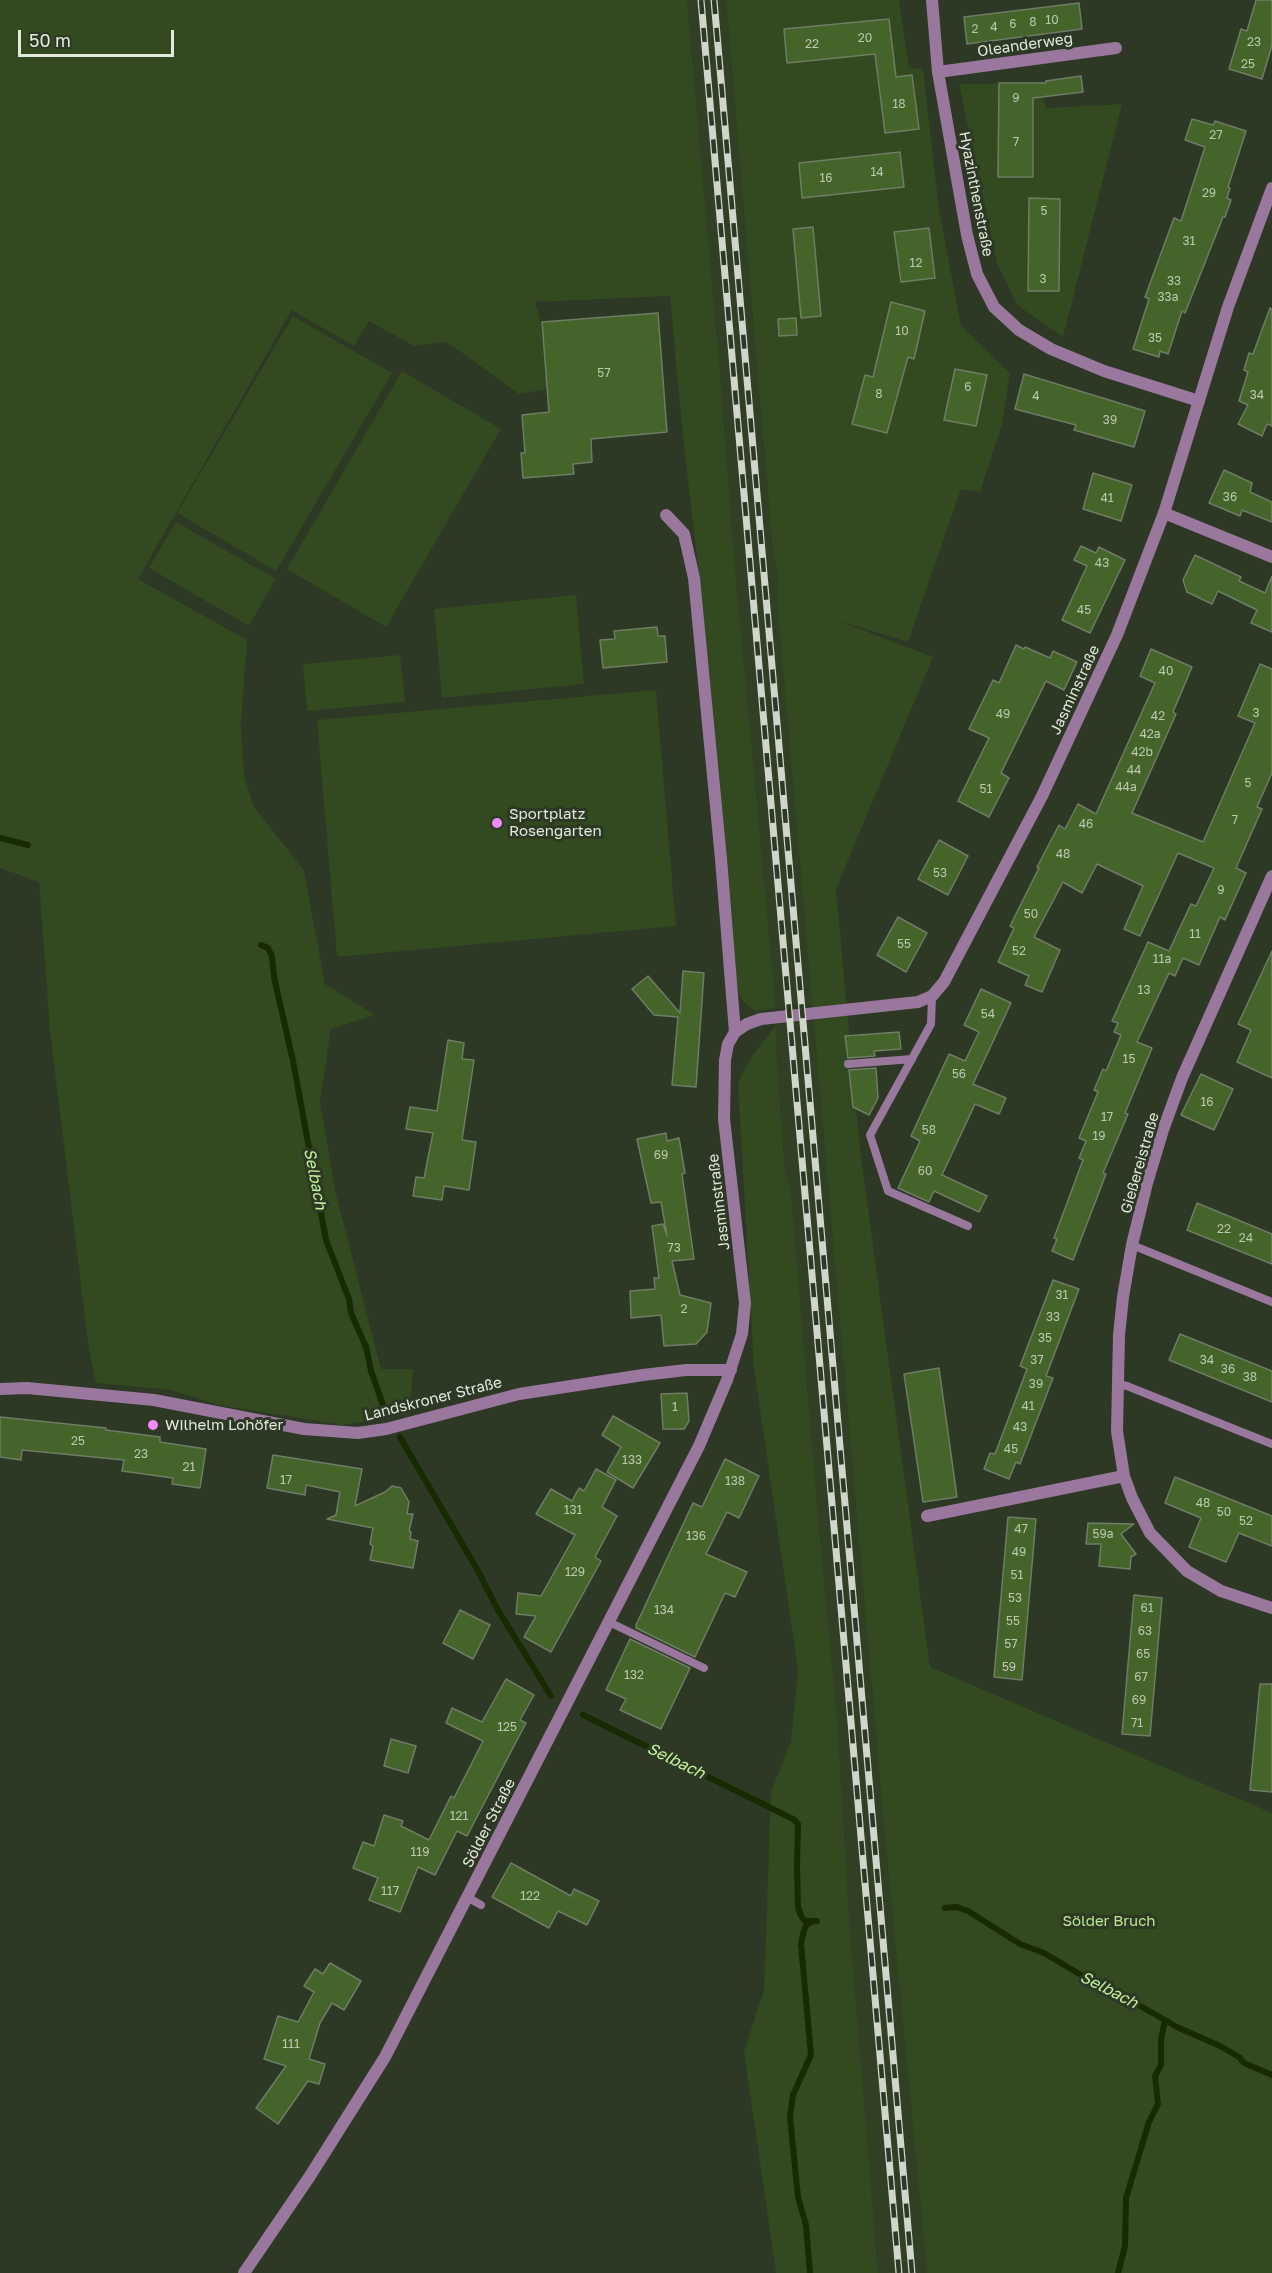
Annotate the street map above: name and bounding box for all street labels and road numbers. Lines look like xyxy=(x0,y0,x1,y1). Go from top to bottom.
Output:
street label: Oleanderweg xyxy=(976,29,1074,61)
street label: Hyazinthenstraße xyxy=(955,130,997,258)
street label: Jasminstraße xyxy=(1046,642,1104,738)
street label: Gießereistraße xyxy=(1117,1110,1163,1216)
street label: Jasminstraße xyxy=(704,1153,734,1251)
street label: Landskroner Straße xyxy=(362,1373,504,1425)
street label: Sölder Straße xyxy=(459,1775,519,1871)

